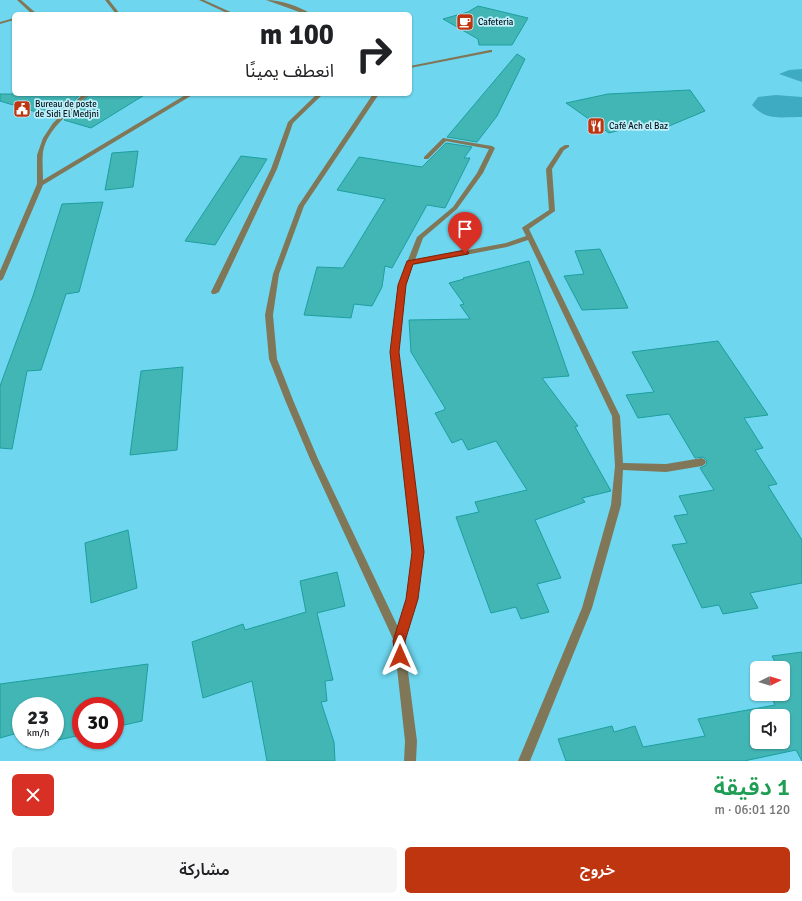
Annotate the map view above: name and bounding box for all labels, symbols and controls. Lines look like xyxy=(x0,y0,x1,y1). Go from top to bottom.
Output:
cafe icon: Cafeteria xyxy=(455,12,475,32)
place label: Cafeteria xyxy=(478,17,514,28)
text: 100 m xyxy=(260,18,334,52)
icon: right xyxy=(348,28,400,80)
text: انعطف يمينًا xyxy=(245,60,334,82)
public building icon: Bureau de poste de Sidi El Medjni xyxy=(12,99,32,119)
place label: Bureau de poste de Sidi El Medjni xyxy=(35,99,99,120)
restaurant icon: Café Ach el Baz xyxy=(586,116,606,136)
place label: Café Ach el Baz xyxy=(609,121,668,132)
pin xyxy=(448,212,482,253)
icon: arrive xyxy=(454,218,476,240)
position arrow xyxy=(379,635,421,677)
north arrow xyxy=(750,661,790,701)
map controls xyxy=(750,661,790,749)
speed limit sign: 30 xyxy=(72,697,124,749)
text: 23 xyxy=(27,705,49,730)
button: sound xyxy=(750,709,790,749)
text: km/h xyxy=(27,727,49,739)
text: 1 دقيقة xyxy=(714,772,790,802)
button: close xyxy=(12,774,54,816)
text: 120 m · 06:01 xyxy=(714,802,790,818)
button: مشاركة xyxy=(12,847,397,893)
button: خروج xyxy=(405,847,790,893)

